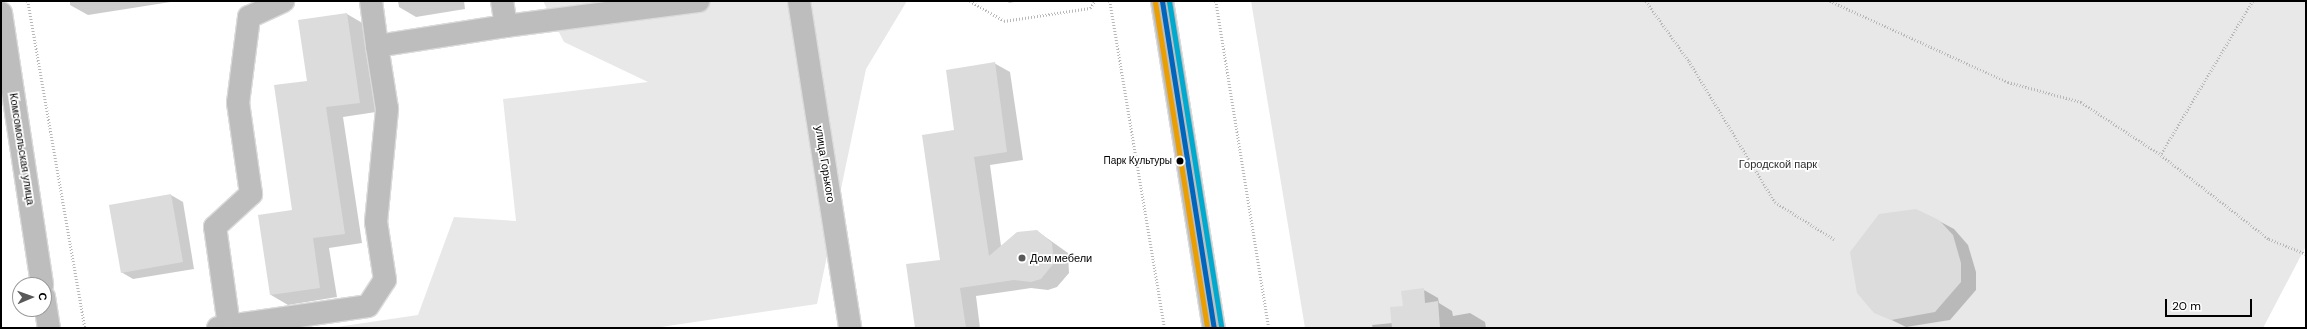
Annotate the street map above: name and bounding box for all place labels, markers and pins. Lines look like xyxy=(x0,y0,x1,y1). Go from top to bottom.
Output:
place label: Парк Культуры xyxy=(1103,155,1172,167)
marker: Парк Культуры xyxy=(1175,156,1185,166)
place label: Дом мебели xyxy=(1030,251,1092,265)
marker: Дом мебели xyxy=(1017,253,1027,263)

